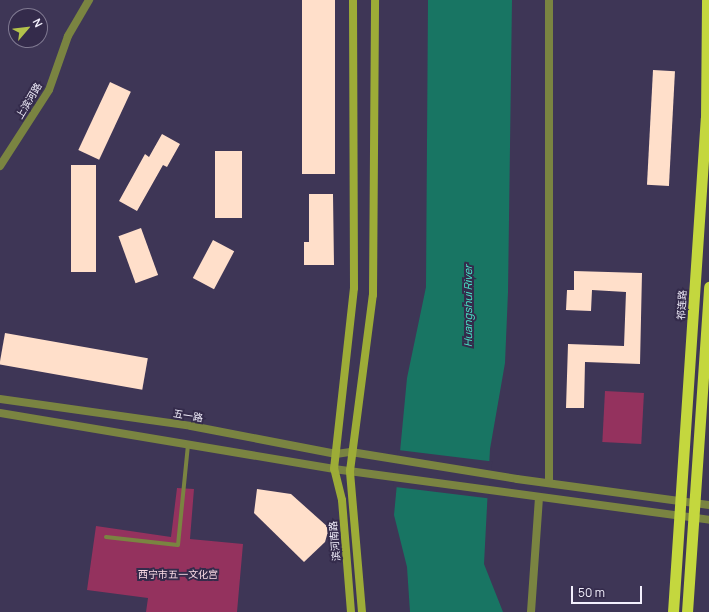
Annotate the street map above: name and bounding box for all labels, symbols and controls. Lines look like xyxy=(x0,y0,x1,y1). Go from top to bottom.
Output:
north arrow xyxy=(8,8,48,48)
text: N xyxy=(30,16,47,30)
street label: 上滨河路 xyxy=(14,81,44,121)
water label: Huangshui River xyxy=(461,265,475,347)
street label: 祁连路 xyxy=(675,290,689,320)
street label: 五一路 xyxy=(172,408,204,424)
street label: 滨河南路 xyxy=(327,521,343,561)
park label: 西宁市五一文化宫 xyxy=(138,569,218,581)
scale bar xyxy=(573,578,644,604)
text: 50 m xyxy=(578,584,605,601)

